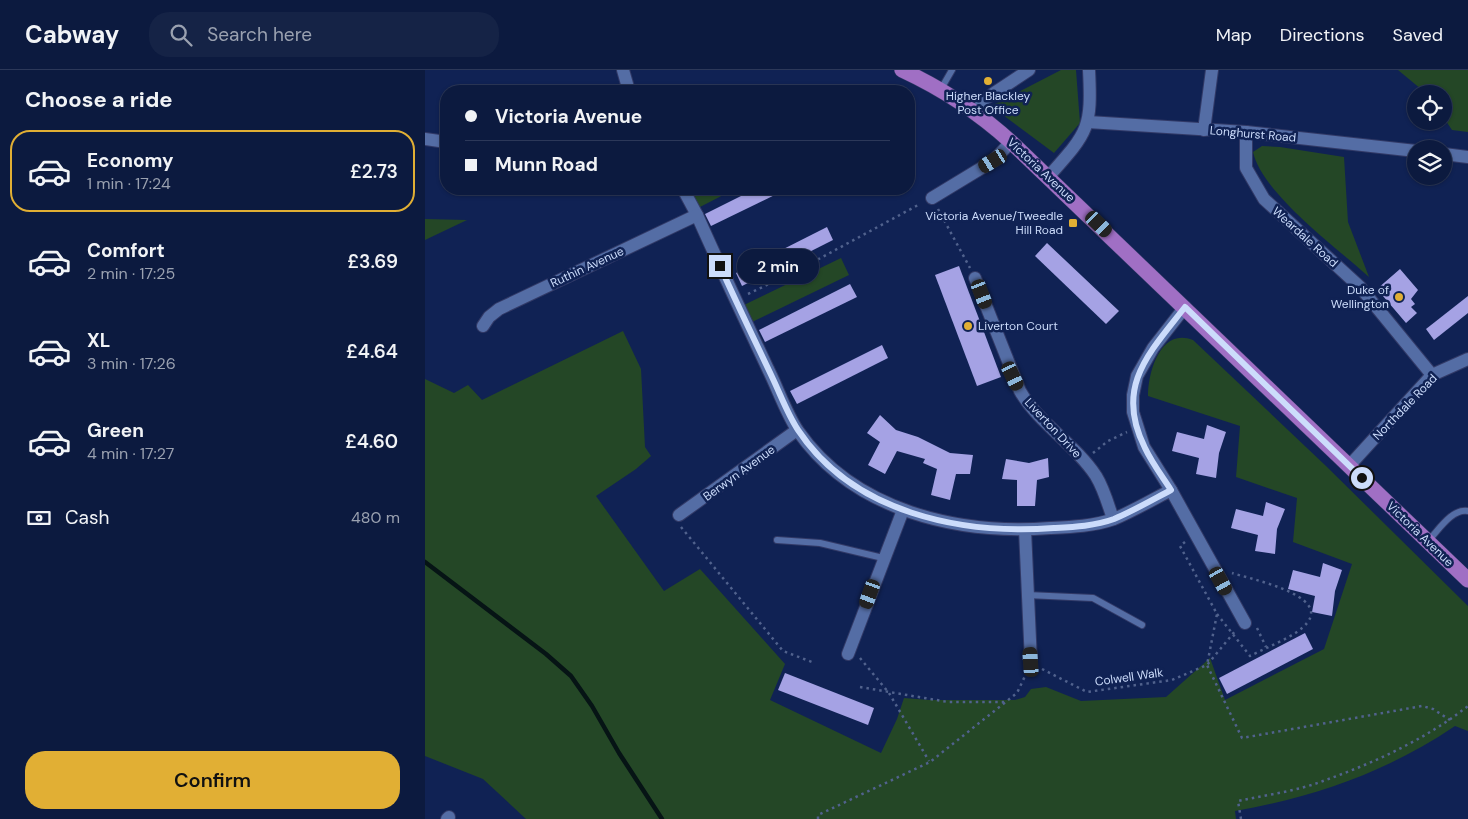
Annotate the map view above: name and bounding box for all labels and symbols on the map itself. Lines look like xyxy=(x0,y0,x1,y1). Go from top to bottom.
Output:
marker: Higher Blackley Post Office xyxy=(982,75,994,87)
place label: Higher Blackley Post Office xyxy=(946,88,1031,118)
street label: Longhurst Road xyxy=(1209,122,1297,146)
street label: Victoria Avenue xyxy=(1004,134,1078,206)
car xyxy=(976,147,1009,175)
street label: Weardale Road xyxy=(1269,203,1341,271)
place label: Victoria Avenue/Tweedle Hill Road xyxy=(925,208,1063,238)
car xyxy=(1083,208,1115,240)
marker: Victoria Avenue/Tweedle Hill Road xyxy=(1067,217,1079,229)
street label: Ruthin Avenue xyxy=(548,243,626,291)
callout: 2 min xyxy=(737,248,820,284)
route end xyxy=(709,255,731,277)
car xyxy=(969,277,994,311)
place label: Duke of Wellington xyxy=(1331,282,1389,312)
marker: Duke of Wellington xyxy=(1393,291,1405,303)
place label: Liverton Court xyxy=(978,318,1058,334)
marker: Liverton Court xyxy=(962,320,974,332)
car xyxy=(999,359,1026,393)
street label: Northdale Road xyxy=(1369,370,1441,444)
street label: Liverton Drive xyxy=(1021,395,1085,462)
street label: Berwyn Avenue xyxy=(700,441,778,505)
route start xyxy=(1351,467,1373,489)
street label: Victoria Avenue xyxy=(1383,498,1457,570)
car xyxy=(1207,564,1234,598)
car xyxy=(857,577,882,611)
car xyxy=(1022,647,1039,677)
street label: Colwell Walk xyxy=(1094,664,1164,690)

